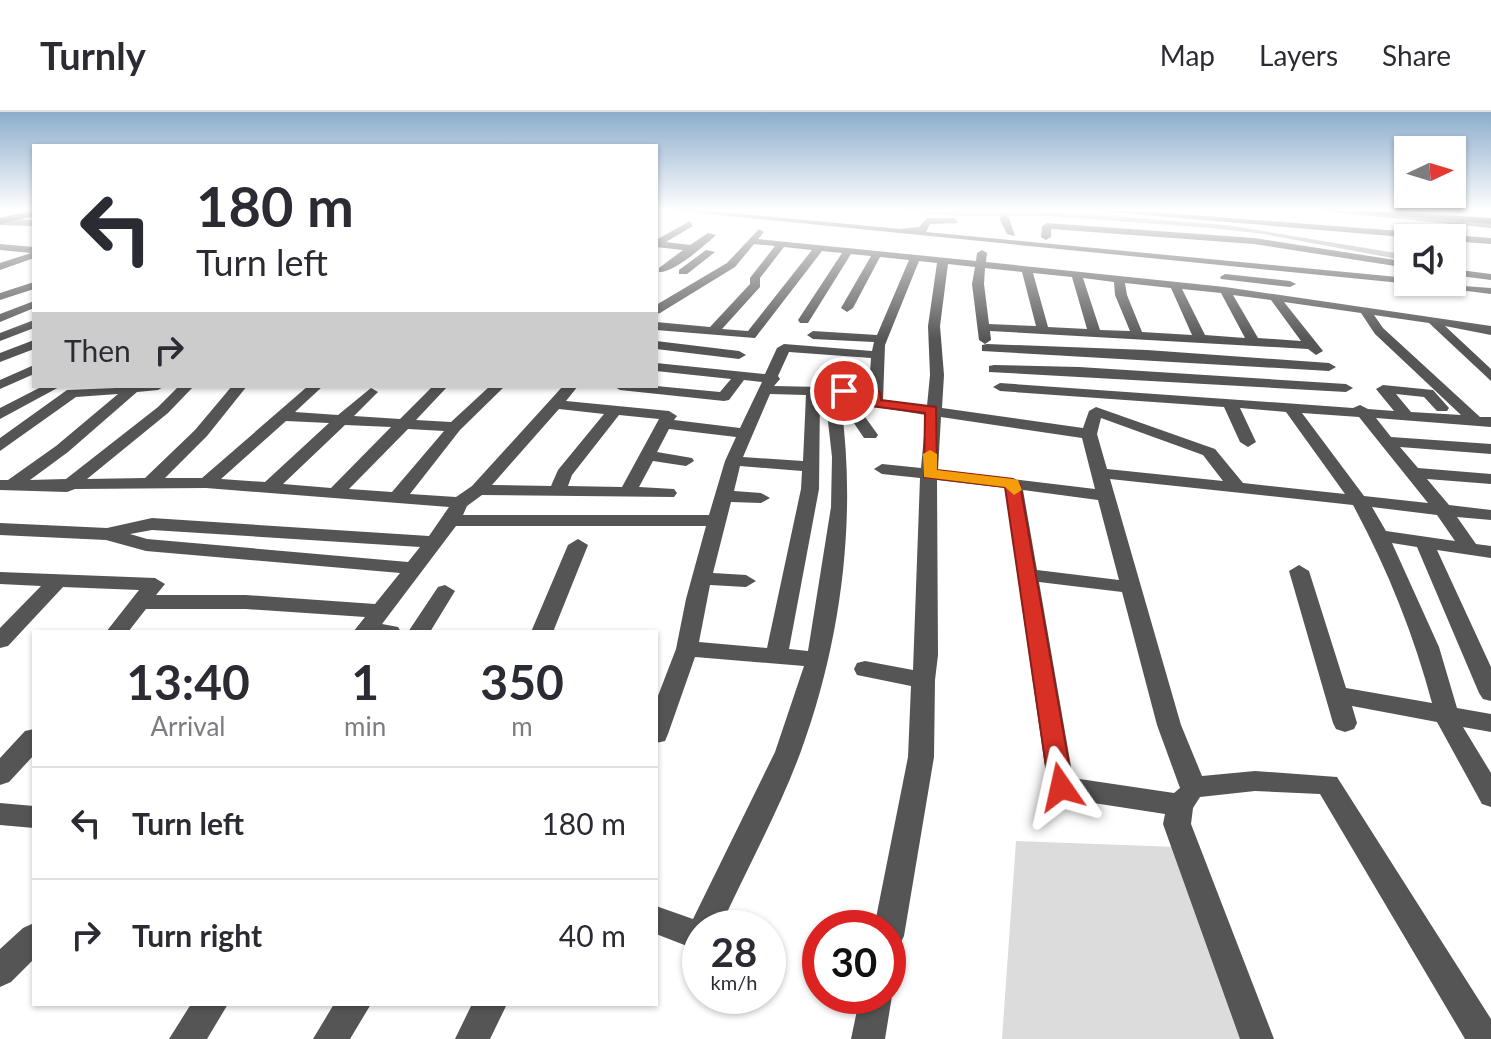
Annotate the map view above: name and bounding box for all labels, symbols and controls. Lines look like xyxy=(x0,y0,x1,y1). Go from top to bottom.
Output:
text: Turnly xyxy=(40,32,146,78)
text: Map xyxy=(1160,38,1215,72)
text: Layers xyxy=(1259,38,1338,72)
text: Share xyxy=(1382,38,1451,72)
north arrow xyxy=(1394,136,1466,208)
map controls xyxy=(1394,136,1466,296)
text: 180 m xyxy=(196,172,354,239)
icon: left xyxy=(64,176,168,280)
button: sound xyxy=(1394,224,1466,296)
text: Turn left xyxy=(196,240,328,284)
icon: right xyxy=(147,328,191,372)
text: Then xyxy=(64,332,131,368)
pin xyxy=(810,357,878,425)
icon: arrive xyxy=(822,369,866,413)
text: 13:40 xyxy=(126,653,250,710)
text: 1 xyxy=(351,653,379,710)
text: 350 xyxy=(480,653,564,710)
text: Arrival xyxy=(151,710,225,742)
text: min xyxy=(344,710,386,742)
text: m xyxy=(511,710,533,742)
position arrow xyxy=(1019,745,1103,829)
icon: left xyxy=(64,801,108,845)
text: Turn left xyxy=(132,805,244,841)
text: 180 m xyxy=(541,805,626,841)
speed limit sign: 30 xyxy=(802,910,906,1014)
icon: right xyxy=(64,913,108,957)
text: Turn right xyxy=(132,917,262,953)
text: 40 m xyxy=(559,917,626,953)
text: 28 xyxy=(711,928,757,976)
text: km/h xyxy=(711,970,757,994)

